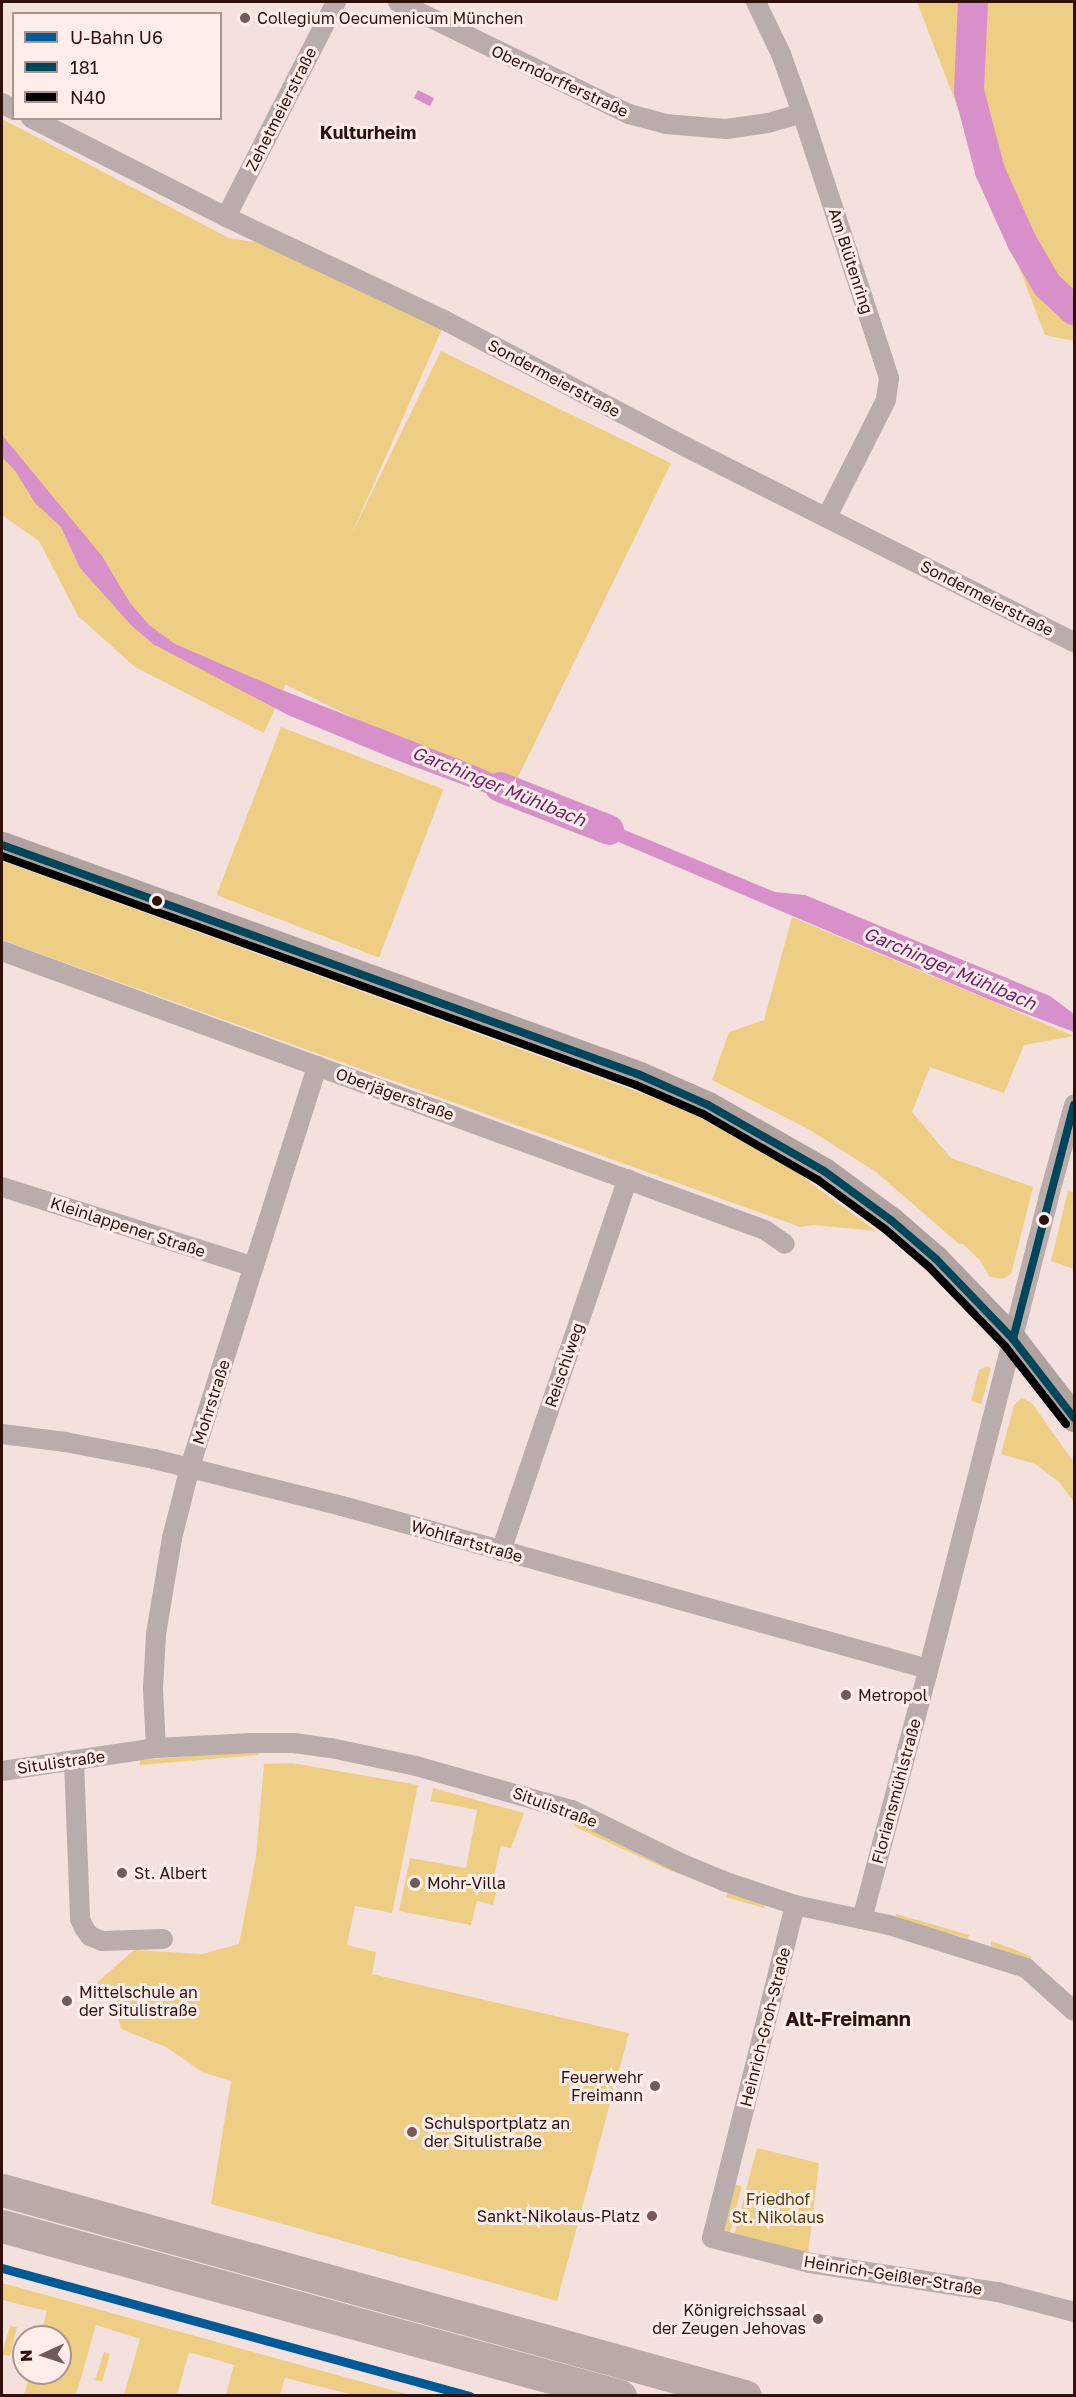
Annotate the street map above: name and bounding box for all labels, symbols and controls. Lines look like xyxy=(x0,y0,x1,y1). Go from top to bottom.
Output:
place label: Collegium Oecumenicum München xyxy=(257,8,523,28)
marker: Collegium Oecumenicum München xyxy=(238,11,252,25)
legend xyxy=(12,12,222,120)
text: U-Bahn U6 xyxy=(70,26,163,48)
street label: Oberndorfferstraße xyxy=(489,41,631,121)
street label: Zehetmeierstraße xyxy=(242,44,320,174)
text: 181 xyxy=(70,56,98,78)
text: N40 xyxy=(70,86,106,108)
district label: Kulturheim xyxy=(320,121,416,143)
street label: Am Blütenring xyxy=(825,206,877,316)
street label: Sondermeierstraße xyxy=(485,335,623,421)
street label: Sondermeierstraße xyxy=(917,556,1057,640)
water label: Garchinger Mühlbach xyxy=(409,741,589,831)
unlabelled marker xyxy=(151,895,163,907)
water label: Garchinger Mühlbach xyxy=(861,922,1039,1014)
street label: Oberjägerstraße xyxy=(333,1064,457,1124)
street label: Kleinlappener Straße xyxy=(48,1193,208,1261)
unlabelled marker xyxy=(1038,1214,1050,1226)
street label: Reischlweg xyxy=(541,1320,587,1410)
street label: Mohrstraße xyxy=(188,1357,234,1447)
street label: Wohlfartstraße xyxy=(409,1516,525,1566)
place label: Metropol xyxy=(858,1685,928,1705)
marker: Metropol xyxy=(839,1688,853,1702)
street label: Floriansmühlstraße xyxy=(867,1716,925,1866)
street label: Situlistraße xyxy=(16,1746,106,1778)
street label: Situlistraße xyxy=(510,1783,600,1831)
place label: St. Albert xyxy=(134,1863,207,1883)
marker: St. Albert xyxy=(115,1866,129,1880)
place label: Mohr-Villa xyxy=(427,1873,506,1893)
marker: Mohr-Villa xyxy=(408,1876,422,1890)
street label: Heinrich-Groh-Straße xyxy=(736,1945,794,2109)
place label: Mittelschule an der Situlistraße xyxy=(79,1982,198,2020)
marker: Mittelschule an der Situlistraße xyxy=(60,1994,74,2008)
district label: Alt-Freimann xyxy=(785,2006,911,2030)
place label: Feuerwehr Freimann xyxy=(561,2067,643,2105)
marker: Feuerwehr Freimann xyxy=(648,2079,662,2093)
place label: Schulsportplatz an der Situlistraße xyxy=(424,2113,570,2151)
marker: Schulsportplatz an der Situlistraße xyxy=(405,2125,419,2139)
park label: Friedhof St. Nikolaus xyxy=(732,2189,824,2227)
place label: Sankt-Nikolaus-Platz xyxy=(477,2206,640,2226)
marker: Sankt-Nikolaus-Platz xyxy=(645,2209,659,2223)
street label: Heinrich-Geißler-Straße xyxy=(802,2251,984,2299)
place label: Königreichssaal der Zeugen Jehovas xyxy=(652,2300,806,2338)
marker: Königreichssaal der Zeugen Jehovas xyxy=(811,2312,825,2326)
north arrow xyxy=(12,2325,72,2385)
text: N xyxy=(16,2349,36,2362)

